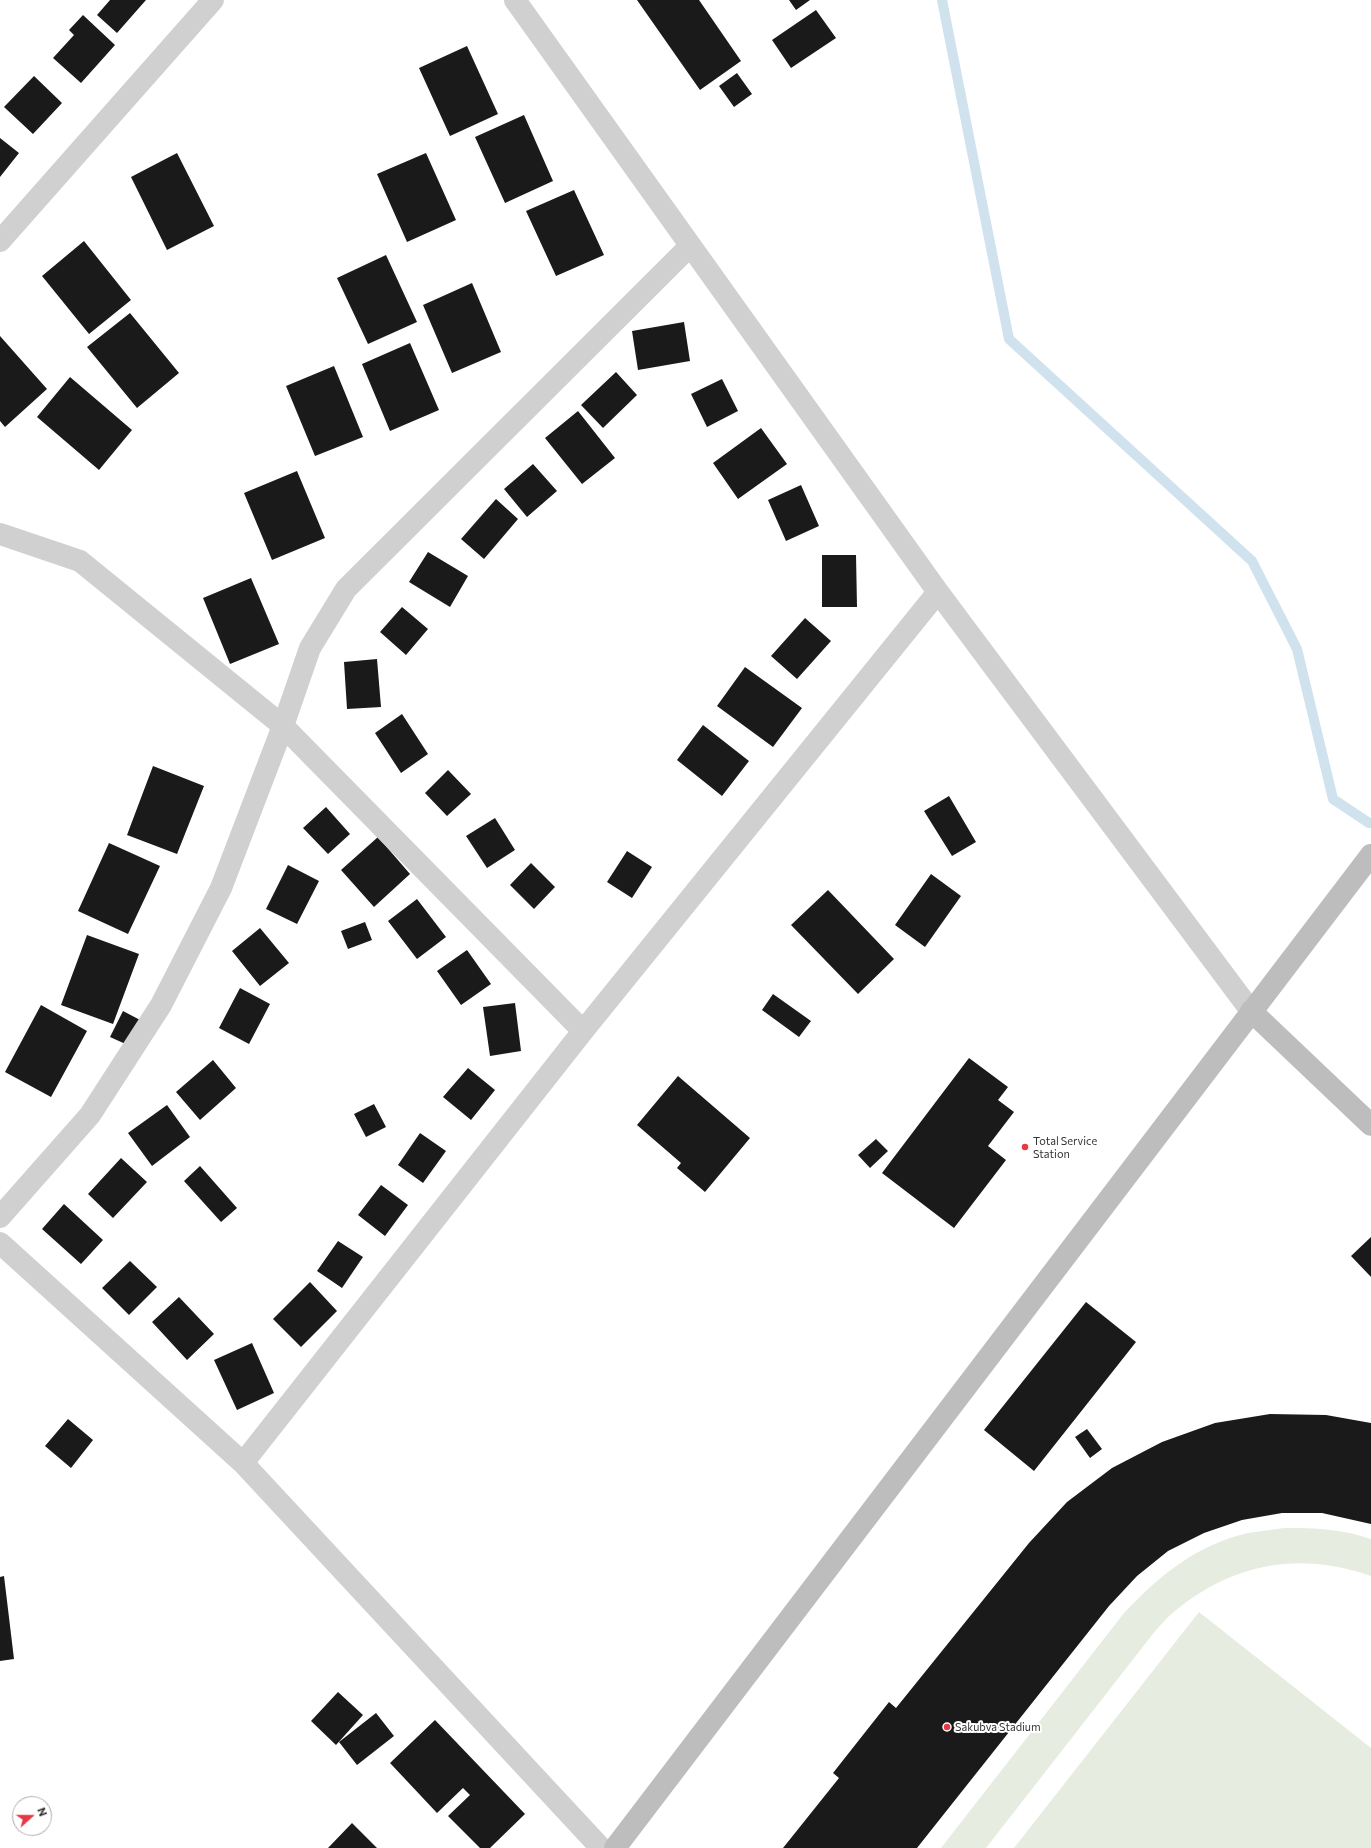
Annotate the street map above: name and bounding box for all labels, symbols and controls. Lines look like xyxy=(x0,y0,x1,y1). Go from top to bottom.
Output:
place label: Total Service Station xyxy=(1033,1134,1097,1160)
marker: Total Service Station xyxy=(1020,1142,1030,1152)
place label: Sakubva Stadium xyxy=(955,1720,1041,1734)
marker: Sakubva Stadium xyxy=(942,1722,952,1732)
north arrow xyxy=(12,1796,52,1836)
text: N xyxy=(35,1806,50,1818)

